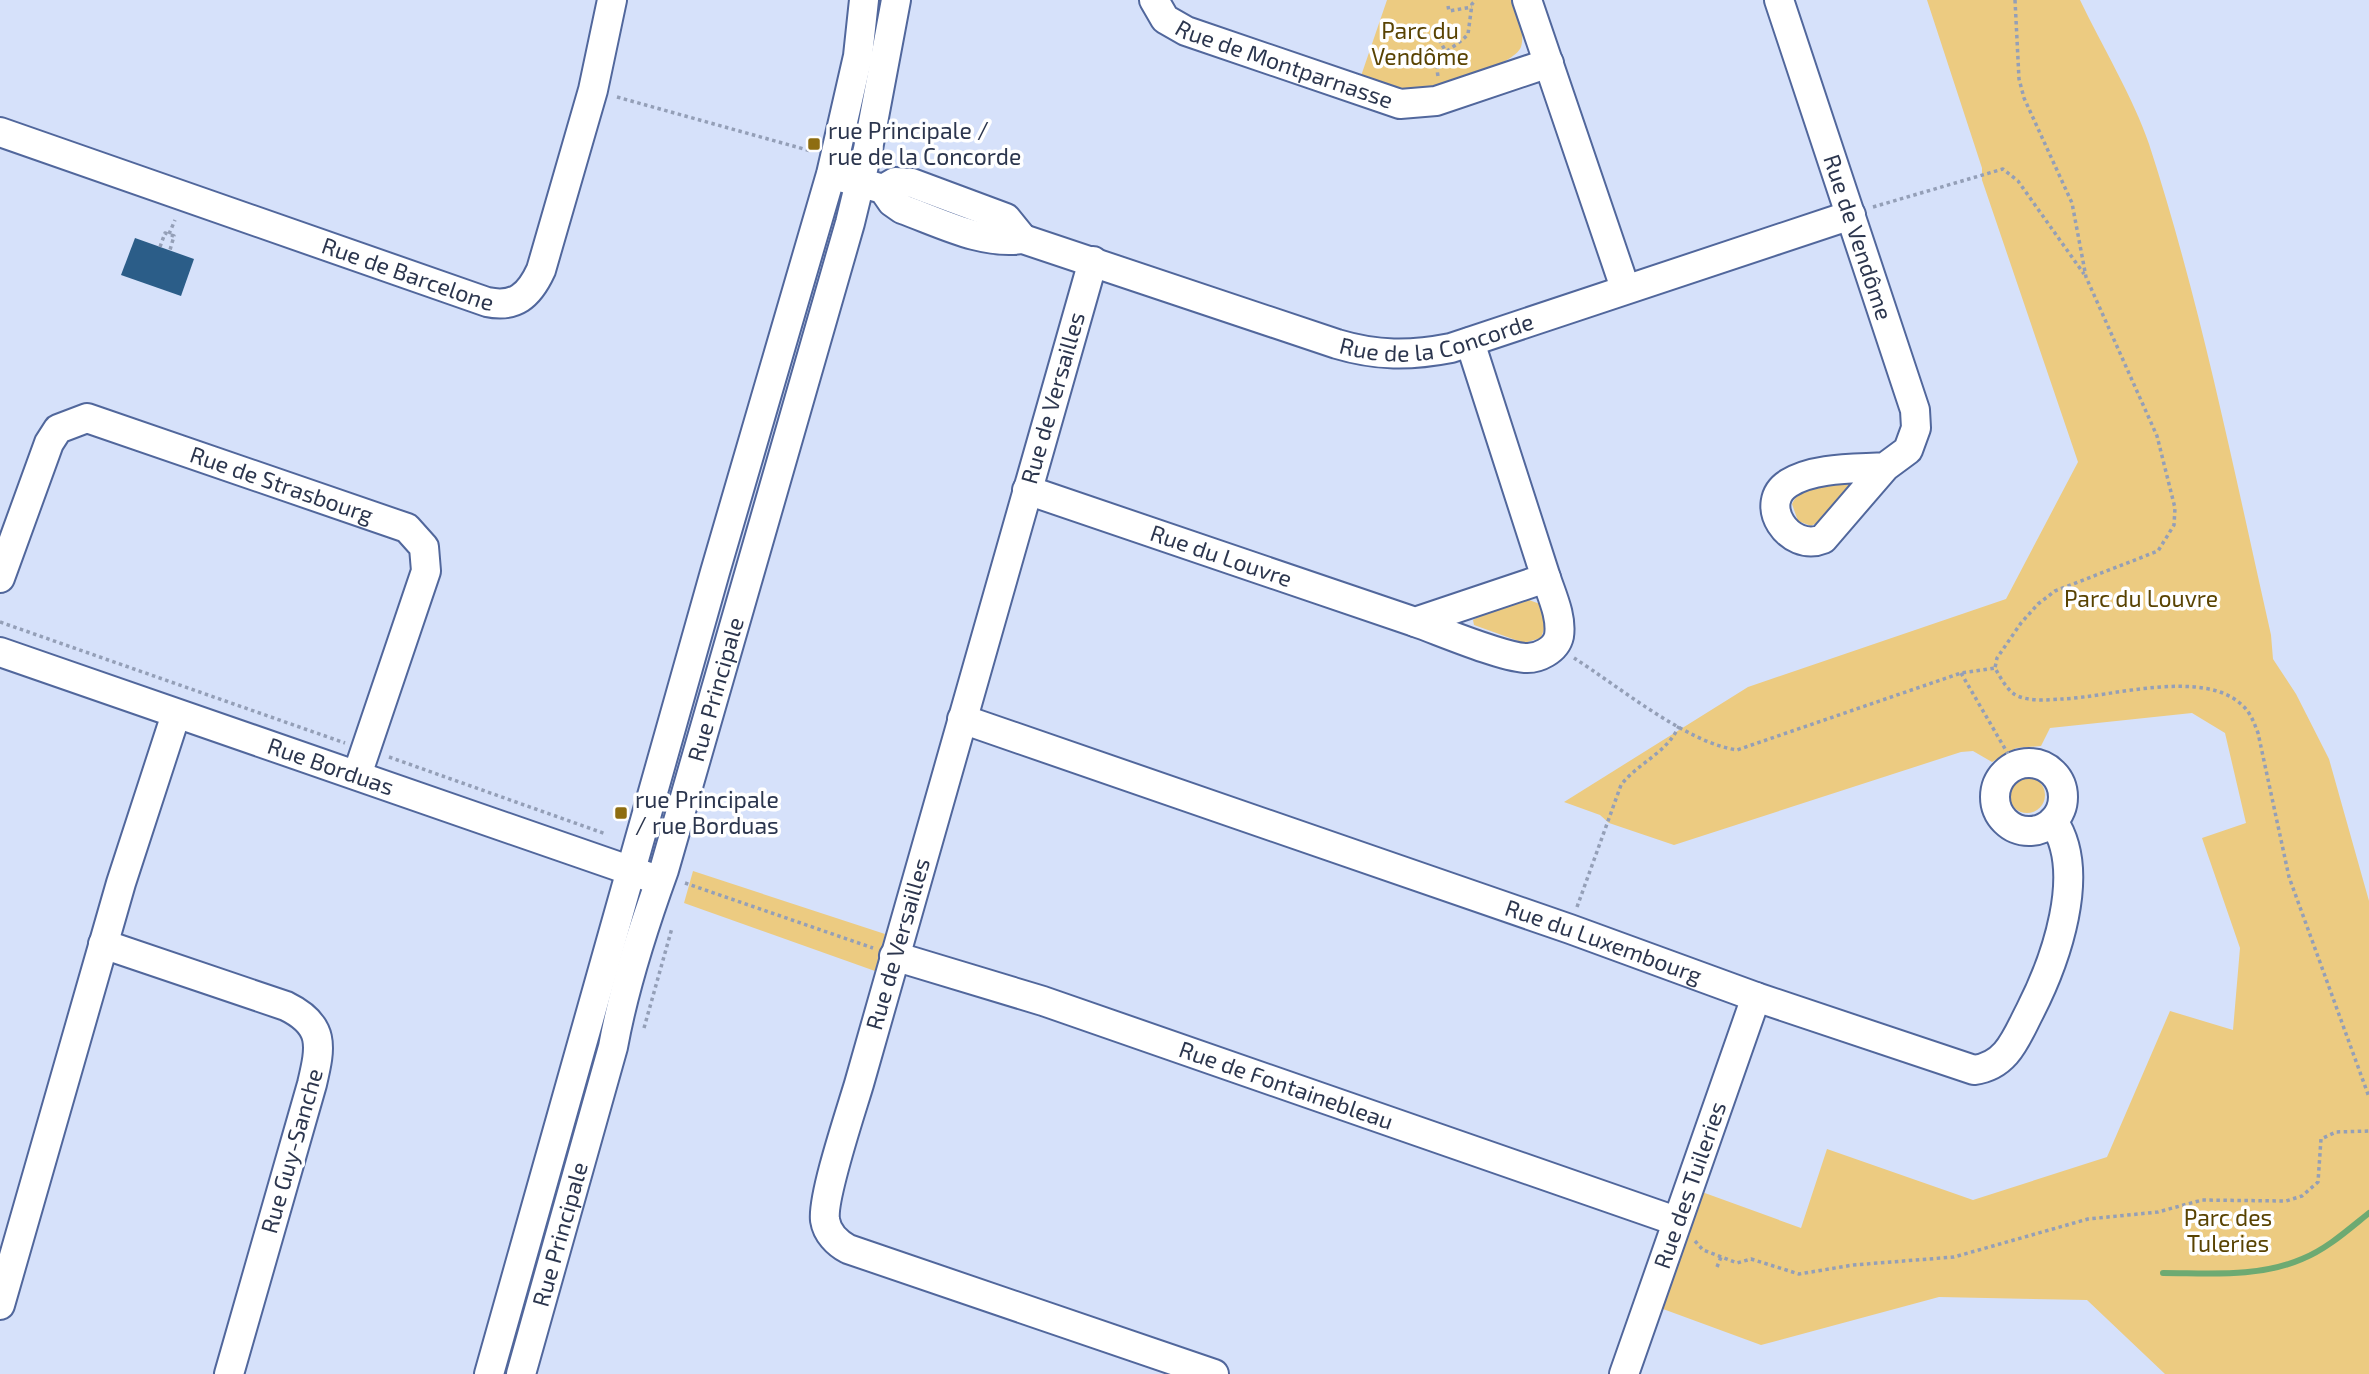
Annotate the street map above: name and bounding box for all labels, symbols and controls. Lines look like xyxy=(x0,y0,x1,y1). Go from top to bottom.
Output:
street label: Rue de Montparnasse xyxy=(1171,13,1397,114)
park label: Parc du Vendôme xyxy=(1371,16,1469,70)
place label: rue Principale / rue de la Concorde xyxy=(828,116,1021,170)
marker: rue Principale / rue de la Concorde xyxy=(806,136,822,152)
street label: Rue de Vendôme xyxy=(1818,151,1899,323)
street label: Rue de Barcelone xyxy=(318,230,496,316)
street label: Rue de la Concorde xyxy=(1337,307,1537,367)
street label: Rue de Versailles xyxy=(1014,309,1090,487)
street label: Rue de Strasbourg xyxy=(187,439,377,528)
street label: Rue du Louvre xyxy=(1147,518,1296,592)
park label: Parc du Louvre xyxy=(2064,584,2218,612)
street label: Rue Principale xyxy=(681,614,749,765)
street label: Rue Borduas xyxy=(264,731,398,801)
place label: rue Principale / rue Borduas xyxy=(635,785,779,839)
marker: rue Principale / rue Borduas xyxy=(613,805,629,821)
street label: Rue de Versailles xyxy=(859,855,935,1033)
street label: Rue du Luxembourg xyxy=(1502,893,1706,989)
street label: Rue de Fontainebleau xyxy=(1176,1034,1397,1135)
street label: Rue Guy-Sanche xyxy=(254,1065,328,1237)
street label: Rue des Tuileries xyxy=(1647,1098,1731,1272)
street label: Rue Principale xyxy=(526,1159,593,1310)
park label: Parc des Tuleries xyxy=(2184,1203,2272,1257)

